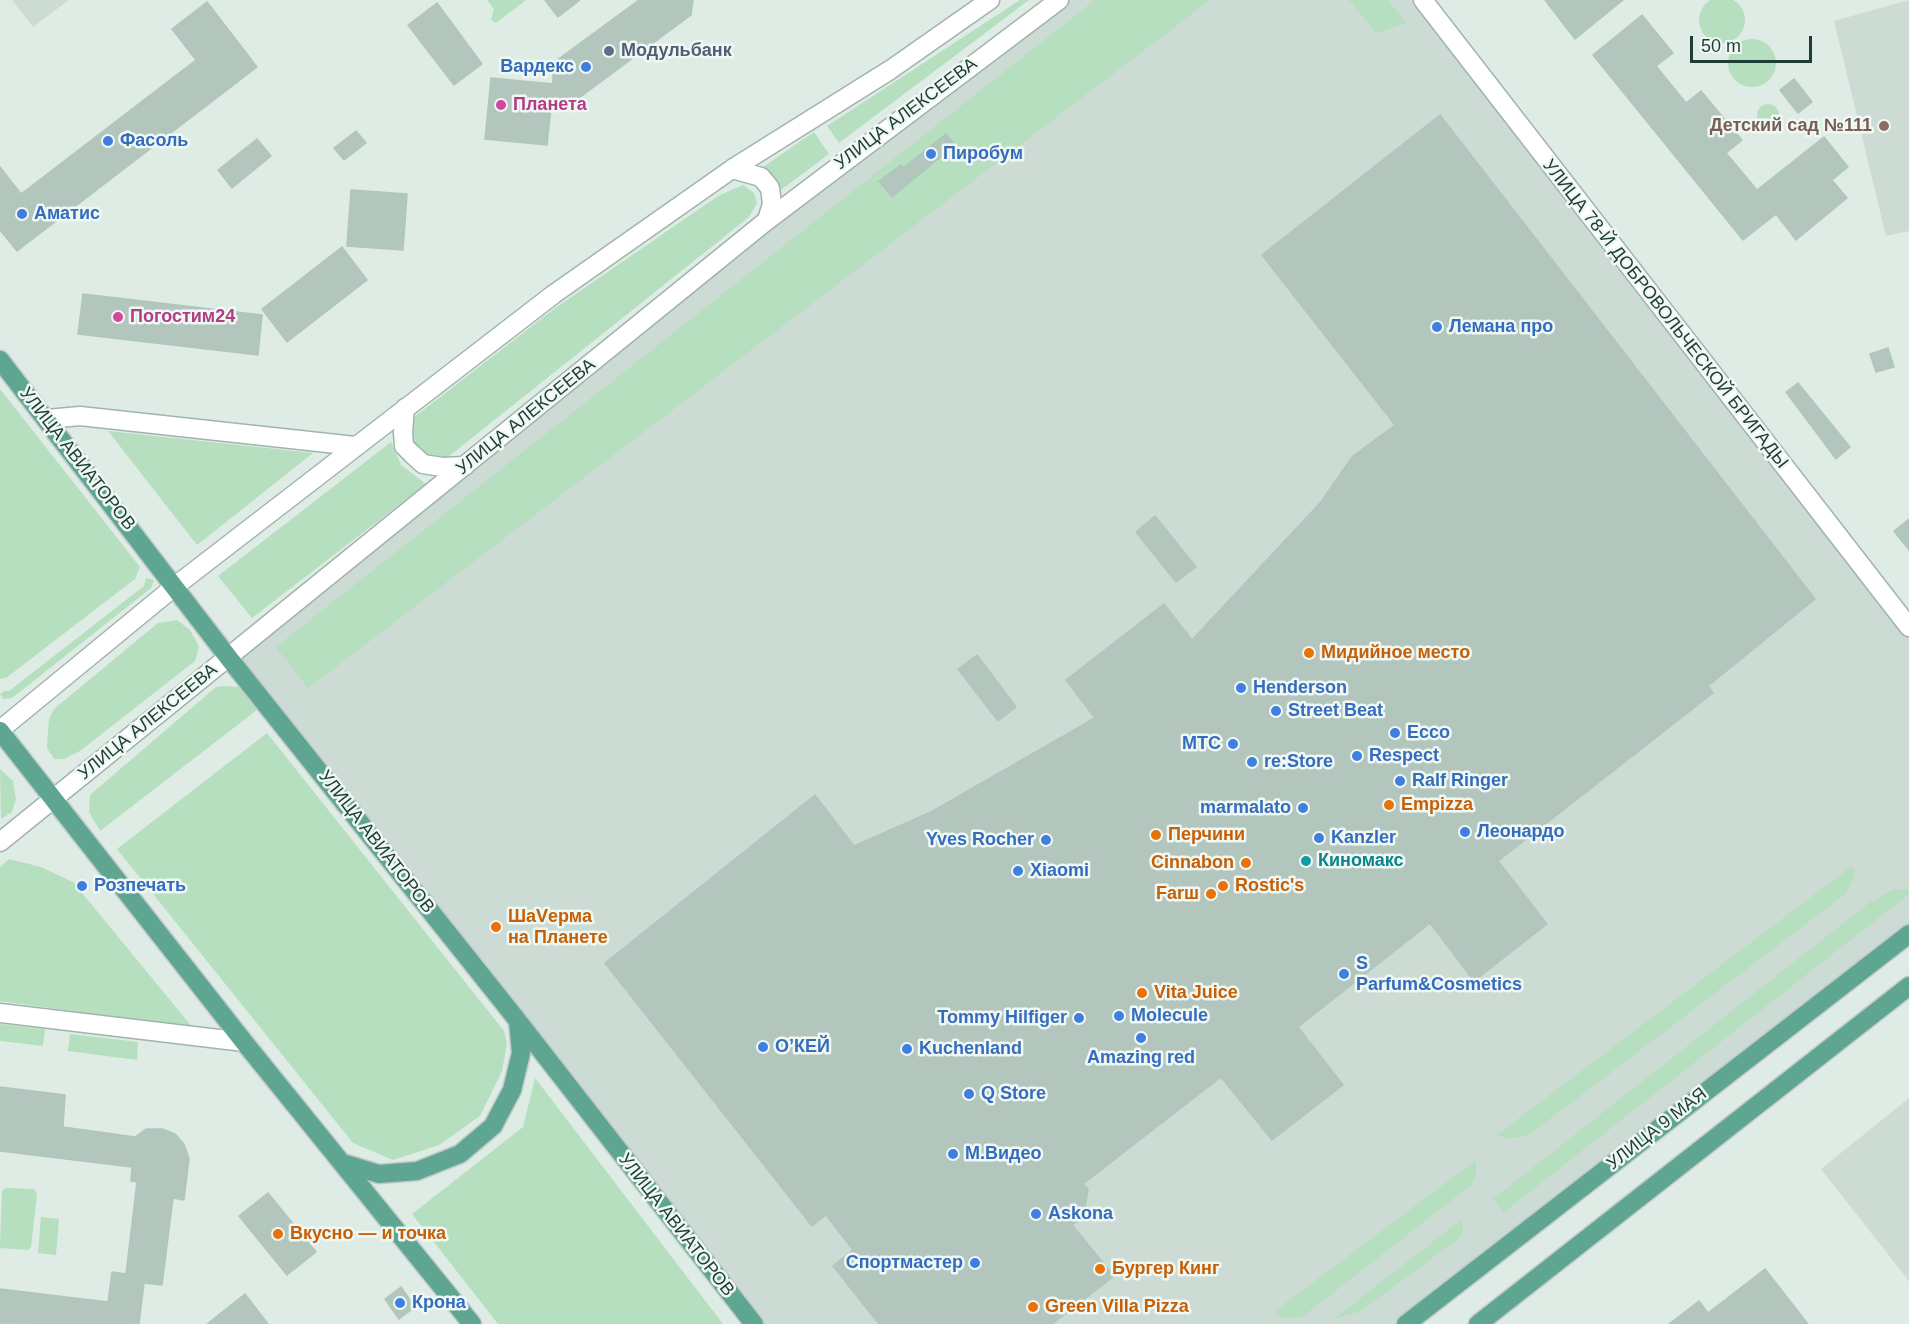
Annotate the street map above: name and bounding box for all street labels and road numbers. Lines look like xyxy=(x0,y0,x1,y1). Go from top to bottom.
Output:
street label: УЛИЦА АЛЕКСЕЕВА xyxy=(830,53,982,175)
street label: УЛИЦА 78-Й ДОБРОВОЛЬЧЕСКОЙ БРИГАДЫ xyxy=(1538,155,1792,473)
street label: УЛИЦА АЛЕКСЕЕВА xyxy=(452,354,600,480)
street label: УЛИЦА АВИАТОРОВ xyxy=(15,383,139,535)
street label: УЛИЦА АЛЕКСЕЕВА xyxy=(74,659,222,785)
street label: УЛИЦА АВИАТОРОВ xyxy=(314,766,438,918)
street label: УЛИЦА 9 МАЯ xyxy=(1603,1083,1711,1175)
street label: УЛИЦА АВИАТОРОВ xyxy=(614,1149,738,1301)

